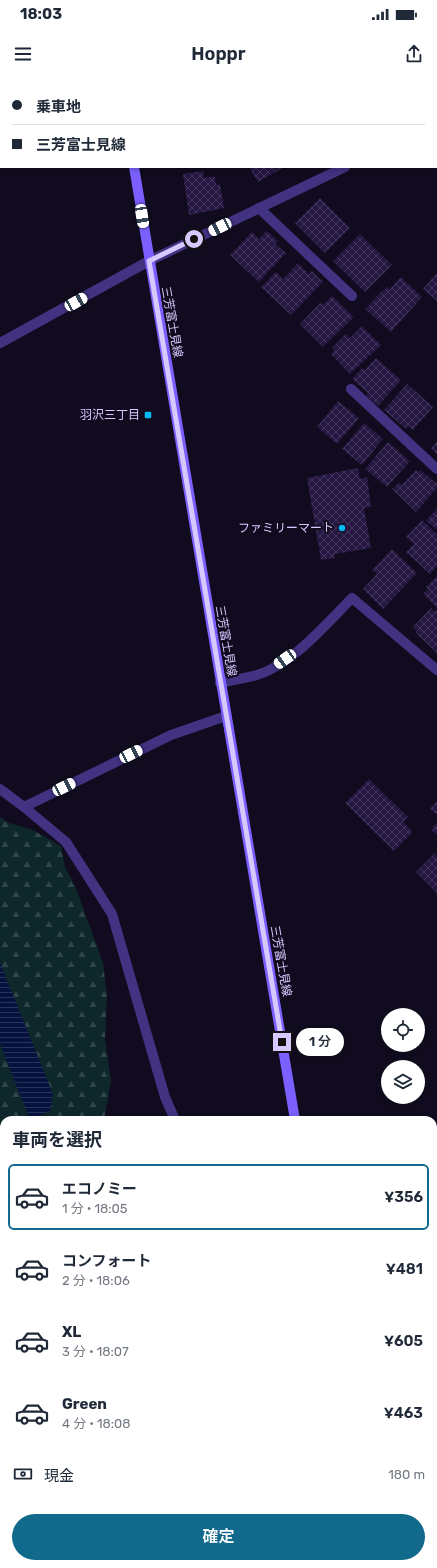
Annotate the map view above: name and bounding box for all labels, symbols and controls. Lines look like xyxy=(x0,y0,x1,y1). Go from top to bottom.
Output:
text: 18:03 xyxy=(20,5,62,23)
icon: menu xyxy=(12,43,34,65)
text: Hoppr xyxy=(191,43,246,65)
icon: share xyxy=(403,43,425,65)
text: 乗車地 xyxy=(36,98,81,116)
text: 三芳富士見線 xyxy=(36,136,126,154)
car xyxy=(134,203,150,229)
car xyxy=(207,216,233,238)
route start xyxy=(185,230,203,248)
street label: 三芳富士見線 xyxy=(159,285,185,359)
car xyxy=(63,291,89,313)
place label: 羽沢三丁目 xyxy=(80,408,140,422)
marker: 羽沢三丁目 xyxy=(143,410,153,420)
place label: ファミリーマート xyxy=(238,521,334,535)
marker: ファミリーマート xyxy=(337,523,347,533)
street label: 三芳富士見線 xyxy=(213,604,239,678)
car xyxy=(272,647,298,671)
car xyxy=(118,743,144,765)
car xyxy=(51,776,77,798)
street label: 三芳富士見線 xyxy=(268,924,294,998)
map controls xyxy=(381,1008,425,1104)
button: locate xyxy=(381,1008,425,1052)
callout: 1 分 xyxy=(296,1028,344,1056)
route end xyxy=(273,1033,291,1051)
text: 1 分 xyxy=(309,1034,331,1049)
button: layers xyxy=(381,1060,425,1104)
text: 車両を選択 xyxy=(12,1129,102,1151)
icon: car xyxy=(14,1179,50,1215)
text: エコノミー xyxy=(62,1180,137,1198)
text: ¥356 xyxy=(384,1188,423,1206)
text: 1 分 · 18:05 xyxy=(62,1201,128,1216)
icon: car xyxy=(14,1251,50,1287)
text: コンフォート xyxy=(62,1252,152,1270)
text: ¥481 xyxy=(386,1260,423,1278)
text: 2 分 · 18:06 xyxy=(62,1273,130,1288)
icon: car xyxy=(14,1323,50,1359)
text: XL xyxy=(62,1323,81,1341)
text: ¥605 xyxy=(384,1332,423,1350)
text: 3 分 · 18:07 xyxy=(62,1344,129,1359)
icon: car xyxy=(14,1395,50,1431)
text: Green xyxy=(62,1395,107,1413)
text: ¥463 xyxy=(384,1404,423,1422)
text: 4 分 · 18:08 xyxy=(62,1416,131,1431)
icon: cash xyxy=(12,1463,34,1485)
text: 現金 xyxy=(44,1467,74,1485)
text: 180 m xyxy=(388,1467,425,1482)
button: 確定 xyxy=(12,1514,425,1560)

